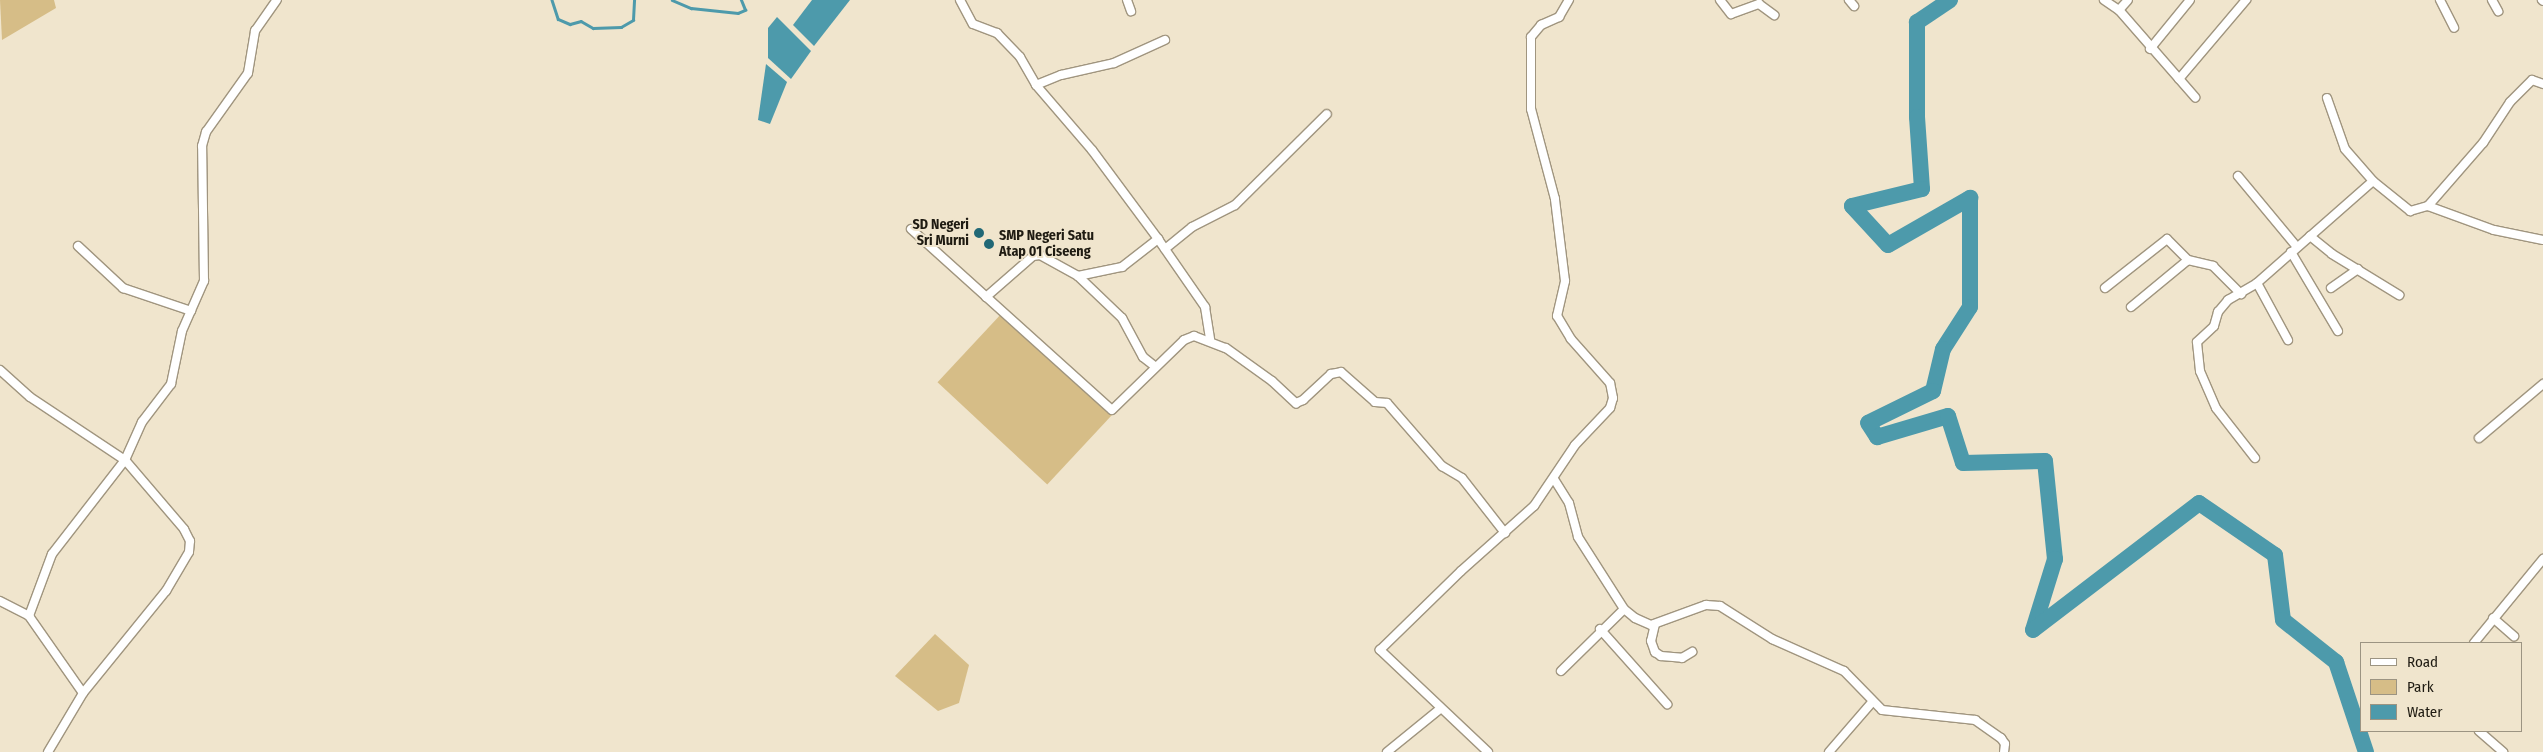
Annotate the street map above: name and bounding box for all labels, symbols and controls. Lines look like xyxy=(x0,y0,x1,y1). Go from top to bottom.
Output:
place label: SD Negeri Sri Murni xyxy=(913,217,969,250)
marker: SD Negeri Sri Murni xyxy=(973,227,985,239)
place label: SMP Negeri Satu Atap 01 Ciseeng xyxy=(999,228,1094,260)
marker: SMP Negeri Satu Atap 01 Ciseeng xyxy=(983,238,995,250)
legend xyxy=(2360,642,2523,732)
text: Road xyxy=(2407,653,2438,671)
text: Park xyxy=(2407,678,2434,696)
text: Water xyxy=(2407,703,2442,721)

